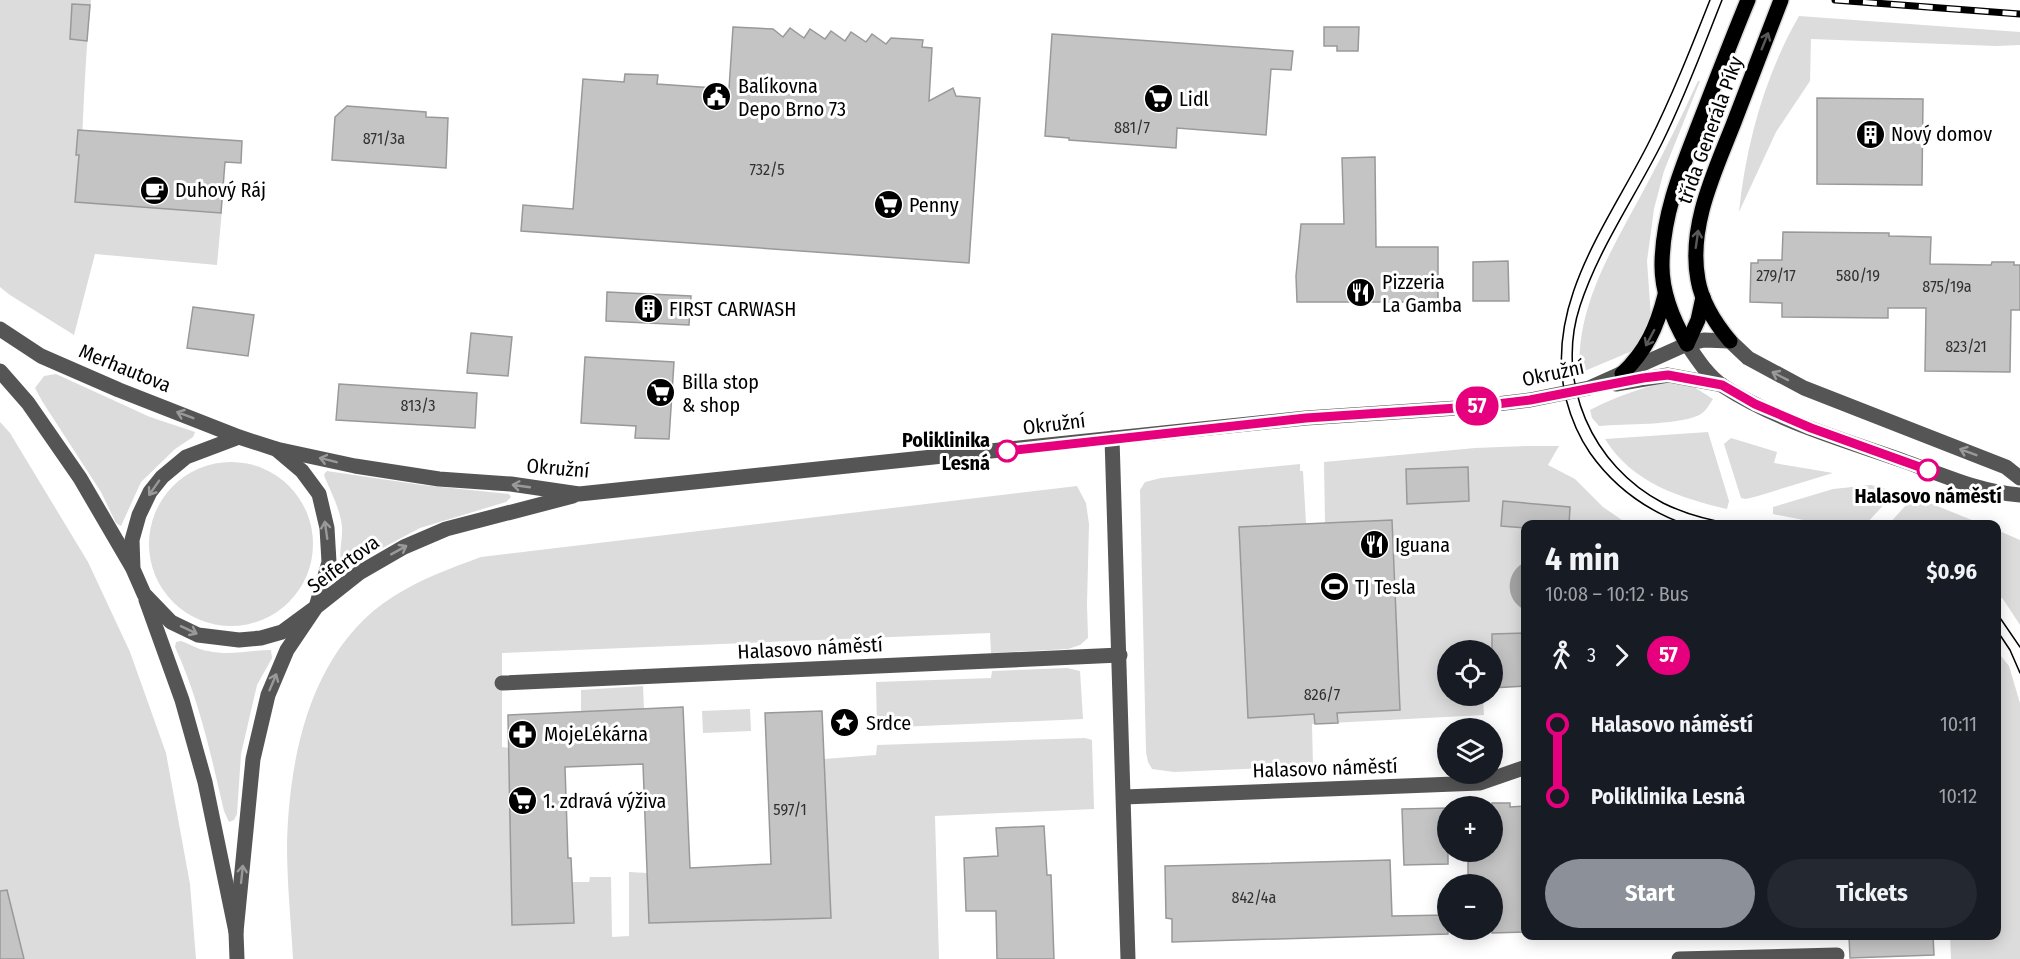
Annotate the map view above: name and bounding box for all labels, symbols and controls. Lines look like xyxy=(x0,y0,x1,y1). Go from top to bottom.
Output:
one-way arrow xyxy=(1760,33,1771,51)
street label: třída Generála Píky xyxy=(1672,53,1748,207)
place label: Balíkovna Depo Brno 73 xyxy=(738,74,846,121)
public building icon: Balíkovna Depo Brno 73 xyxy=(701,81,733,113)
supermarket icon: Lidl xyxy=(1142,83,1174,115)
place label: Lidl xyxy=(1179,87,1209,111)
house number: 881/7 xyxy=(1114,118,1150,137)
building icon: Nový domov xyxy=(1854,118,1886,150)
place label: Nový domov xyxy=(1891,122,1992,146)
house number: 871/3a xyxy=(363,129,405,148)
house number: 732/5 xyxy=(749,160,785,179)
cafe icon: Duhový Ráj xyxy=(138,174,170,206)
place label: Duhový Ráj xyxy=(175,178,266,202)
supermarket icon: Penny xyxy=(872,189,904,221)
place label: Penny xyxy=(909,193,959,217)
one-way arrow xyxy=(1692,230,1703,250)
house number: 279/17 xyxy=(1756,266,1796,285)
house number: 580/19 xyxy=(1836,266,1880,285)
place label: Pizzeria La Gamba xyxy=(1382,270,1462,317)
restaurant icon: Pizzeria La Gamba xyxy=(1345,277,1377,309)
house number: 875/19a xyxy=(1922,277,1972,296)
building icon: FIRST CARWASH xyxy=(632,293,664,325)
place label: FIRST CARWASH xyxy=(669,297,796,321)
one-way arrow xyxy=(1644,329,1655,347)
house number: 823/21 xyxy=(1945,337,1987,356)
street label: Merhautova xyxy=(76,339,174,397)
street label: Okružní xyxy=(1520,355,1586,391)
one-way arrow xyxy=(1771,369,1789,381)
place label: Billa stop & shop xyxy=(682,370,759,417)
supermarket icon: Billa stop & shop xyxy=(645,377,677,409)
line badge: 57 xyxy=(1450,386,1504,426)
text: 57 xyxy=(1468,393,1486,419)
house number: 813/3 xyxy=(401,396,435,415)
street label: Okružní xyxy=(1021,408,1087,440)
one-way arrow xyxy=(176,409,194,420)
place label: Poliklinika Lesná xyxy=(902,428,990,475)
marker: Poliklinika Lesná xyxy=(996,440,1018,462)
one-way arrow xyxy=(1959,446,1978,457)
one-way arrow xyxy=(319,453,338,465)
street label: Okružní xyxy=(526,453,590,483)
marker: Halasovo náměstí xyxy=(1917,459,1939,481)
one-way arrow xyxy=(148,479,160,495)
one-way arrow xyxy=(512,480,531,491)
place label: Halasovo náměstí xyxy=(1854,484,2002,508)
one-way arrow xyxy=(321,520,332,540)
restaurant icon: Iguana xyxy=(1358,529,1390,561)
street label: Seifertova xyxy=(302,530,384,598)
place label: Iguana xyxy=(1395,533,1450,557)
text: 4 min xyxy=(1545,539,1620,579)
one-way arrow xyxy=(389,544,407,555)
text: $0.96 xyxy=(1927,558,1977,585)
sports icon: TJ Tesla xyxy=(1318,571,1350,603)
place label: TJ Tesla xyxy=(1355,575,1416,599)
text: 10:08 – 10:12 · Bus xyxy=(1545,582,1689,606)
one-way arrow xyxy=(180,625,198,637)
street label: Halasovo náměstí xyxy=(737,632,883,664)
icon: walk xyxy=(1545,639,1578,672)
icon: forward xyxy=(1605,639,1638,672)
map controls xyxy=(1437,640,1503,940)
button: locate xyxy=(1437,640,1503,706)
text: 57 xyxy=(1659,642,1678,668)
text: 3 xyxy=(1587,643,1596,667)
one-way arrow xyxy=(268,673,279,692)
house number: 826/7 xyxy=(1304,685,1341,704)
place icon: Srdce xyxy=(829,707,861,739)
place label: Srdce xyxy=(866,711,911,735)
text: Halasovo náměstí xyxy=(1591,711,1753,738)
text: 10:11 xyxy=(1940,712,1977,736)
pharmacy icon: MojeLékárna xyxy=(507,718,539,750)
button: layers xyxy=(1437,718,1503,784)
place label: MojeLékárna xyxy=(544,722,648,746)
street label: Halasovo náměstí xyxy=(1252,753,1398,783)
text: Poliklinika Lesná xyxy=(1591,783,1745,810)
text: 10:12 xyxy=(1939,784,1977,808)
supermarket icon: 1. zdravá výživa xyxy=(506,785,538,817)
place label: 1. zdravá výživa xyxy=(543,789,666,813)
button: + xyxy=(1437,796,1503,862)
house number: 597/1 xyxy=(773,800,807,819)
button: Start xyxy=(1545,859,1755,928)
button: Tickets xyxy=(1767,859,1977,928)
one-way arrow xyxy=(237,864,248,884)
button: − xyxy=(1437,874,1503,940)
house number: 842/4a xyxy=(1232,888,1277,907)

